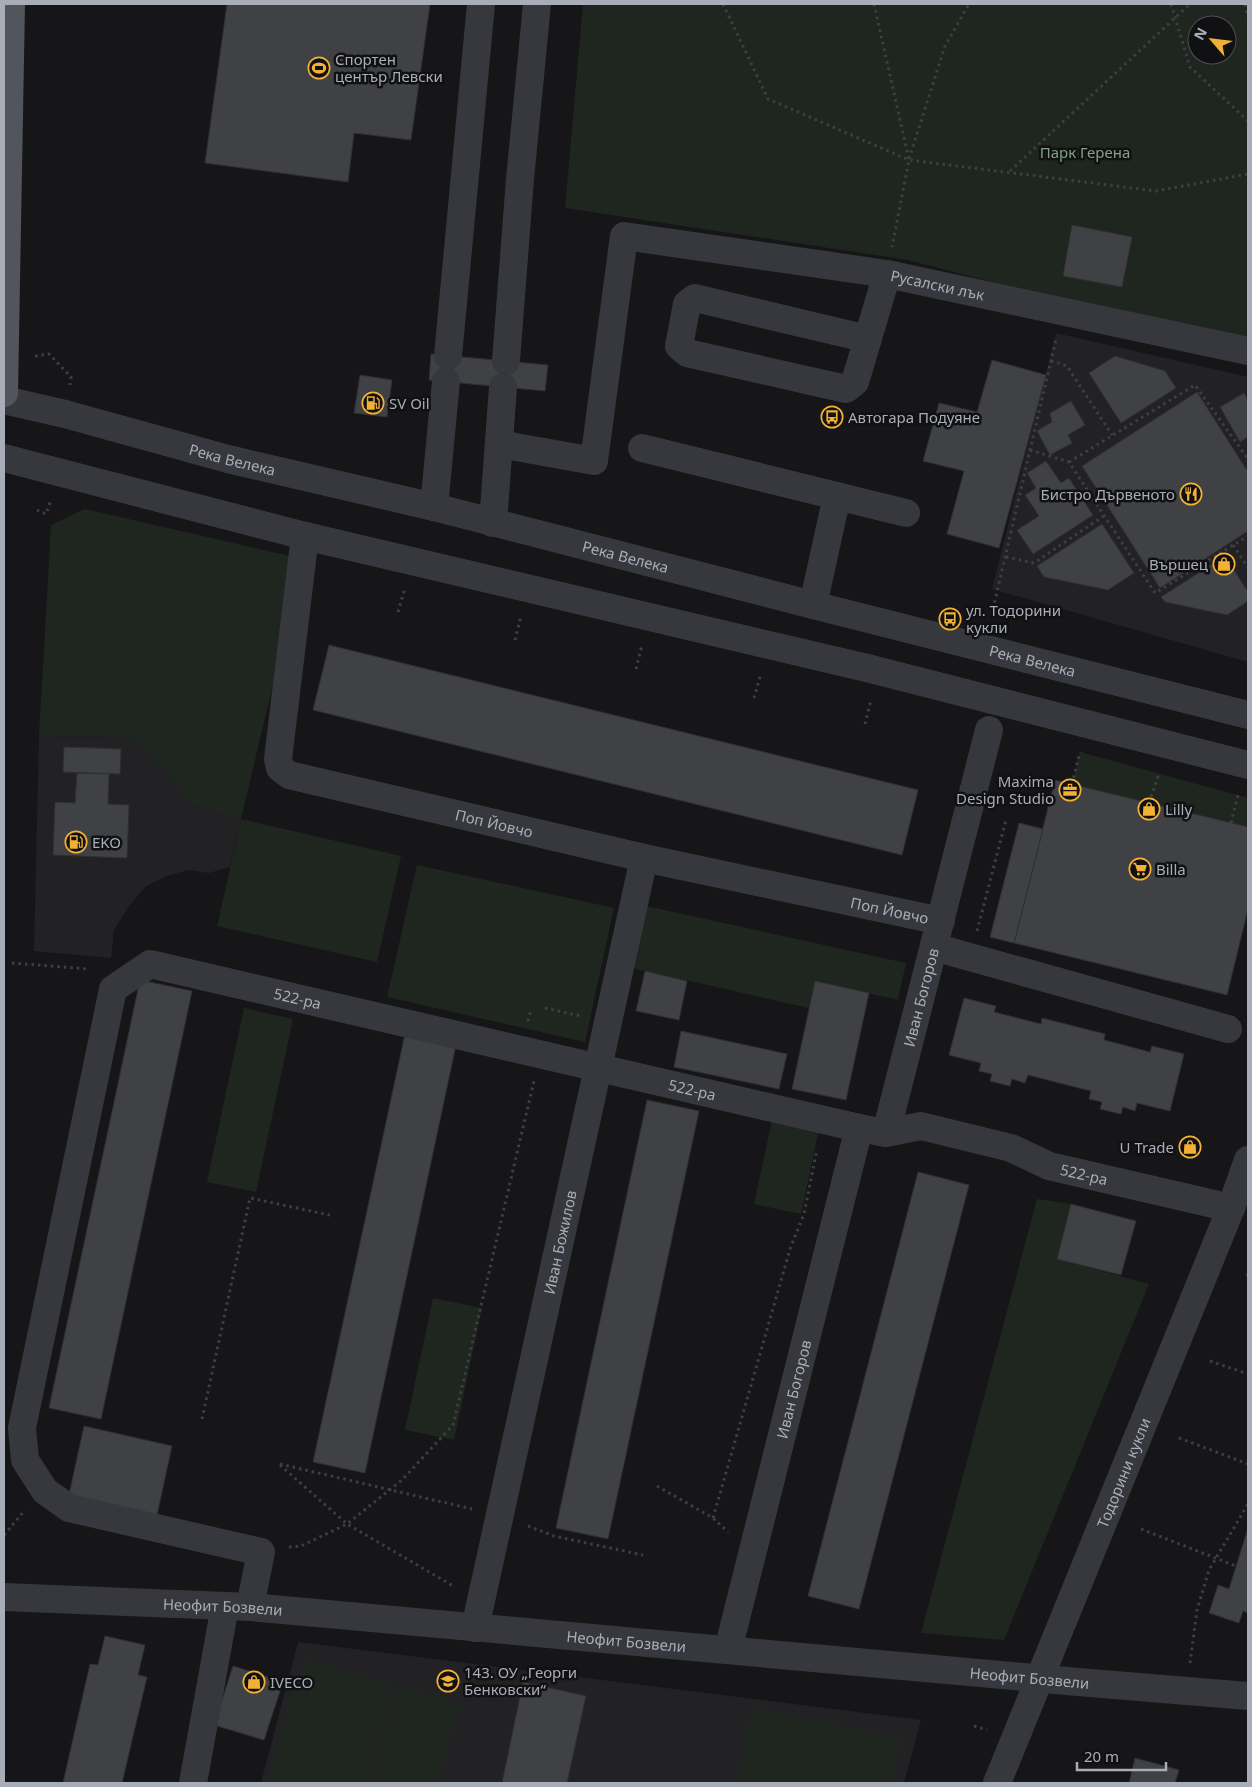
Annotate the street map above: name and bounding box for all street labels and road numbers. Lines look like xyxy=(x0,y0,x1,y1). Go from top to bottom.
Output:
street label: Русалски лък xyxy=(889,265,986,305)
street label: Река Велека xyxy=(187,439,277,480)
street label: Река Велека xyxy=(580,536,671,577)
street label: Река Велека xyxy=(987,640,1078,681)
street label: Поп Йовчо xyxy=(453,804,535,842)
street label: Поп Йовчо xyxy=(849,892,931,928)
street label: Иван Богоров xyxy=(898,946,943,1049)
street label: 522-ра xyxy=(272,983,323,1013)
street label: 522-ра xyxy=(667,1074,718,1105)
street label: 522-ра xyxy=(1058,1159,1110,1189)
street label: Иван Божилов xyxy=(539,1188,581,1296)
street label: Иван Богоров xyxy=(771,1338,816,1441)
street label: Тодорини кукли xyxy=(1092,1415,1155,1531)
street label: Неофит Бозвели xyxy=(162,1593,284,1620)
street label: Неофит Бозвели xyxy=(566,1626,687,1656)
street label: Неофит Бозвели xyxy=(969,1662,1090,1693)

